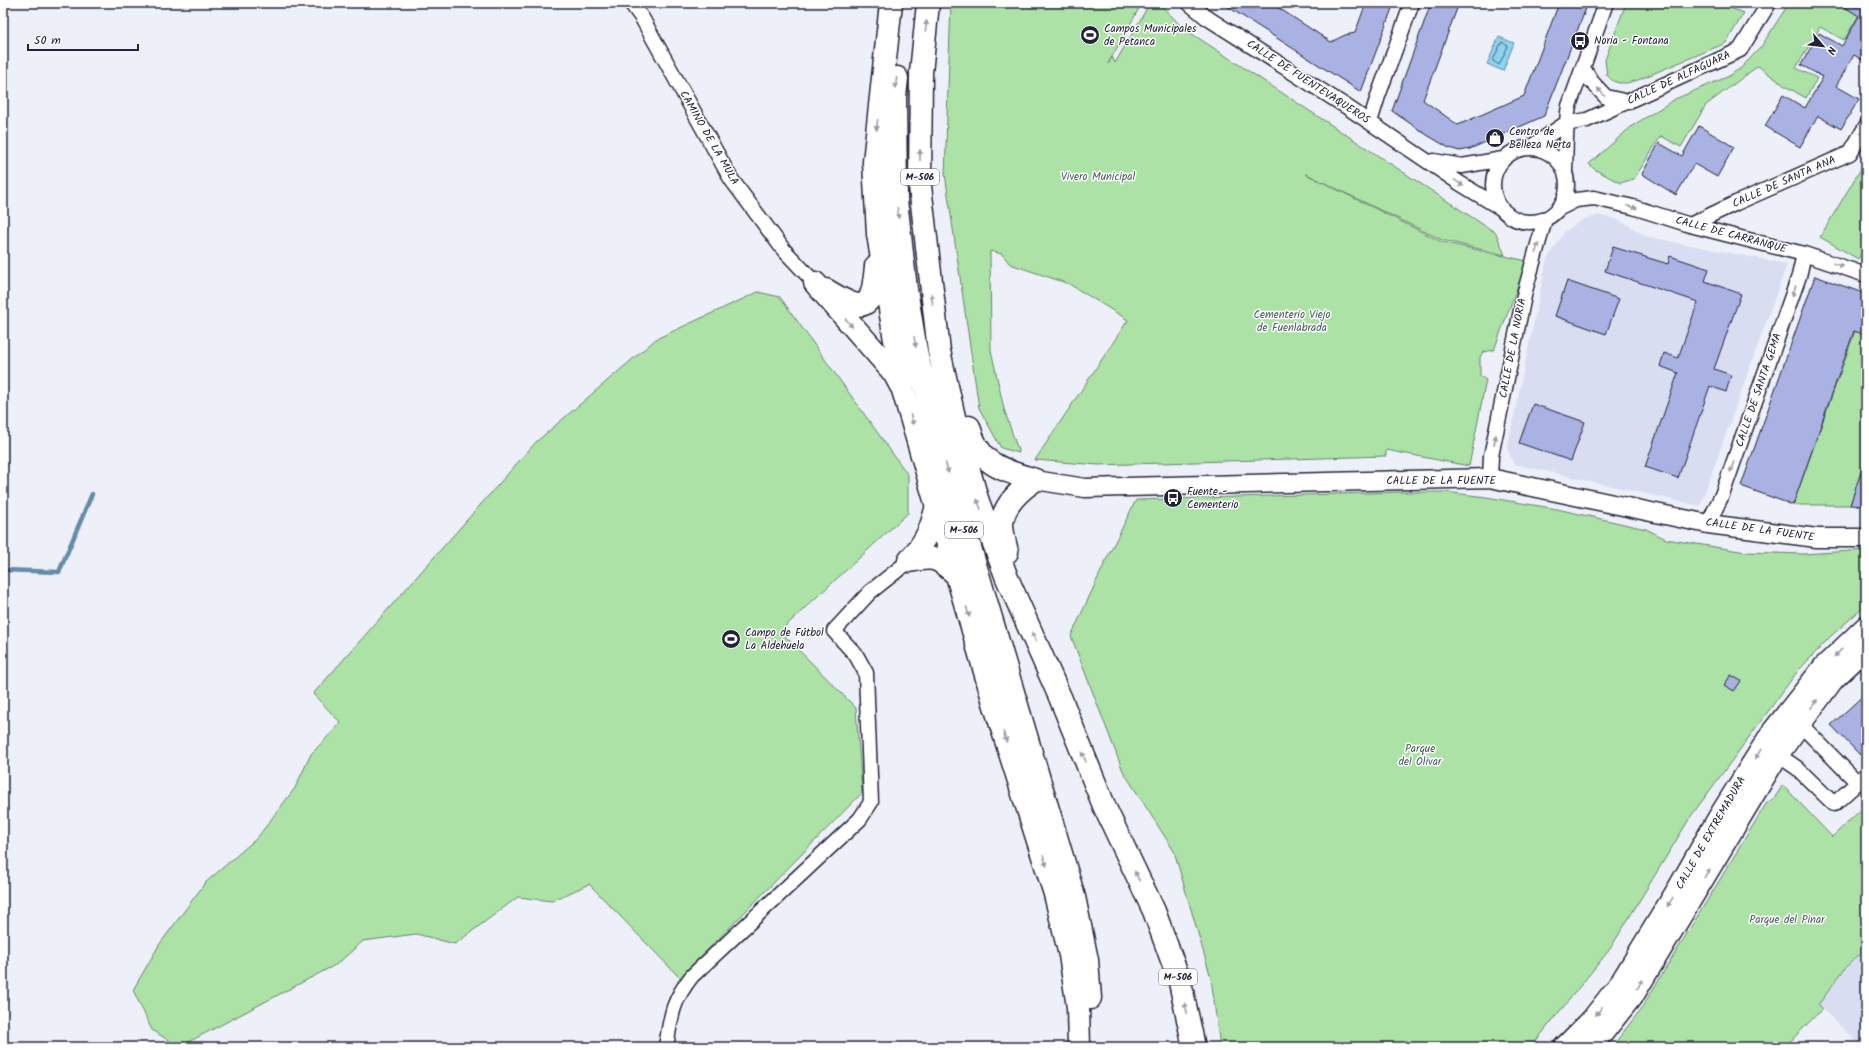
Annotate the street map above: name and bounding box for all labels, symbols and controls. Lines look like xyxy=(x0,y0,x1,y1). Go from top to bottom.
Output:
one-way arrow xyxy=(922,20,929,32)
place label: Campos Municipales de Petanca xyxy=(1104,20,1197,51)
sports icon: Campos Municipales de Petanca xyxy=(1079,24,1101,46)
scale bar xyxy=(28,26,138,52)
north arrow xyxy=(1803,26,1843,66)
bus stop icon: Noria - Fontana xyxy=(1569,30,1591,52)
text: 50 m xyxy=(34,31,61,50)
place label: Noria - Fontana xyxy=(1594,32,1669,50)
street label: CALLE DE FUENTEVAQUEROS xyxy=(1243,35,1374,129)
text: N xyxy=(1821,43,1841,58)
street label: CALLE DE ALFAGUARA xyxy=(1624,46,1734,110)
one-way arrow xyxy=(893,77,899,90)
street label: CAMINO DE LA MULA xyxy=(674,87,744,189)
one-way arrow xyxy=(1596,87,1606,97)
one-way arrow xyxy=(874,119,881,131)
place label: Centro de Belleza Nerta xyxy=(1509,123,1571,154)
shop icon: Centro de Belleza Nerta xyxy=(1484,127,1506,149)
one-way arrow xyxy=(917,148,923,161)
street label: CALLE DE SANTA ANA xyxy=(1729,151,1839,213)
park label: Vivero Municipal xyxy=(1061,168,1135,186)
road number: M-506 xyxy=(901,169,939,185)
one-way arrow xyxy=(1453,179,1465,186)
one-way arrow xyxy=(1626,204,1638,210)
one-way arrow xyxy=(894,207,901,219)
street label: CALLE DE CARRANQUE xyxy=(1673,212,1789,259)
one-way arrow xyxy=(1534,242,1540,254)
one-way arrow xyxy=(1832,263,1844,269)
one-way arrow xyxy=(1790,286,1796,298)
one-way arrow xyxy=(929,293,935,305)
street label: CALLE DE LA NORIA xyxy=(1494,296,1532,400)
park label: Cementerio Viejo de Fuenlabrada xyxy=(1253,306,1331,337)
one-way arrow xyxy=(845,318,854,328)
street label: CALLE DE SANTA GEMA xyxy=(1731,330,1787,449)
one-way arrow xyxy=(912,336,918,348)
one-way arrow xyxy=(909,414,915,426)
one-way arrow xyxy=(1492,434,1498,446)
one-way arrow xyxy=(1729,461,1735,473)
one-way arrow xyxy=(944,462,950,474)
street label: CALLE DE LA FUENTE xyxy=(1386,472,1496,490)
place label: Fuente - Cementerio xyxy=(1187,483,1239,514)
bus stop icon: Fuente - Cementerio xyxy=(1162,487,1184,509)
one-way arrow xyxy=(976,497,982,509)
street label: CALLE DE LA FUENTE xyxy=(1704,513,1816,547)
road number: M-506 xyxy=(945,522,983,538)
one-way arrow xyxy=(965,606,971,619)
place label: Campo de Fútbol La Aldehuela xyxy=(745,624,824,655)
sports icon: Campo de Fútbol La Aldehuela xyxy=(720,628,742,650)
one-way arrow xyxy=(1030,631,1036,643)
one-way arrow xyxy=(1833,648,1843,658)
one-way arrow xyxy=(1810,699,1818,710)
one-way arrow xyxy=(1002,731,1008,743)
park label: Parque del Olivar xyxy=(1398,740,1443,771)
one-way arrow xyxy=(1754,749,1761,760)
one-way arrow xyxy=(1081,751,1087,762)
street label: CALLE DE EXTREMADURA xyxy=(1671,773,1751,893)
one-way arrow xyxy=(1042,855,1048,867)
one-way arrow xyxy=(1703,867,1710,879)
one-way arrow xyxy=(1134,870,1140,881)
one-way arrow xyxy=(1666,896,1673,908)
park label: Parque del Pinar xyxy=(1749,911,1826,929)
road number: M-506 xyxy=(1159,969,1197,985)
one-way arrow xyxy=(1636,979,1644,989)
one-way arrow xyxy=(1182,1001,1188,1014)
one-way arrow xyxy=(1594,1005,1603,1016)

